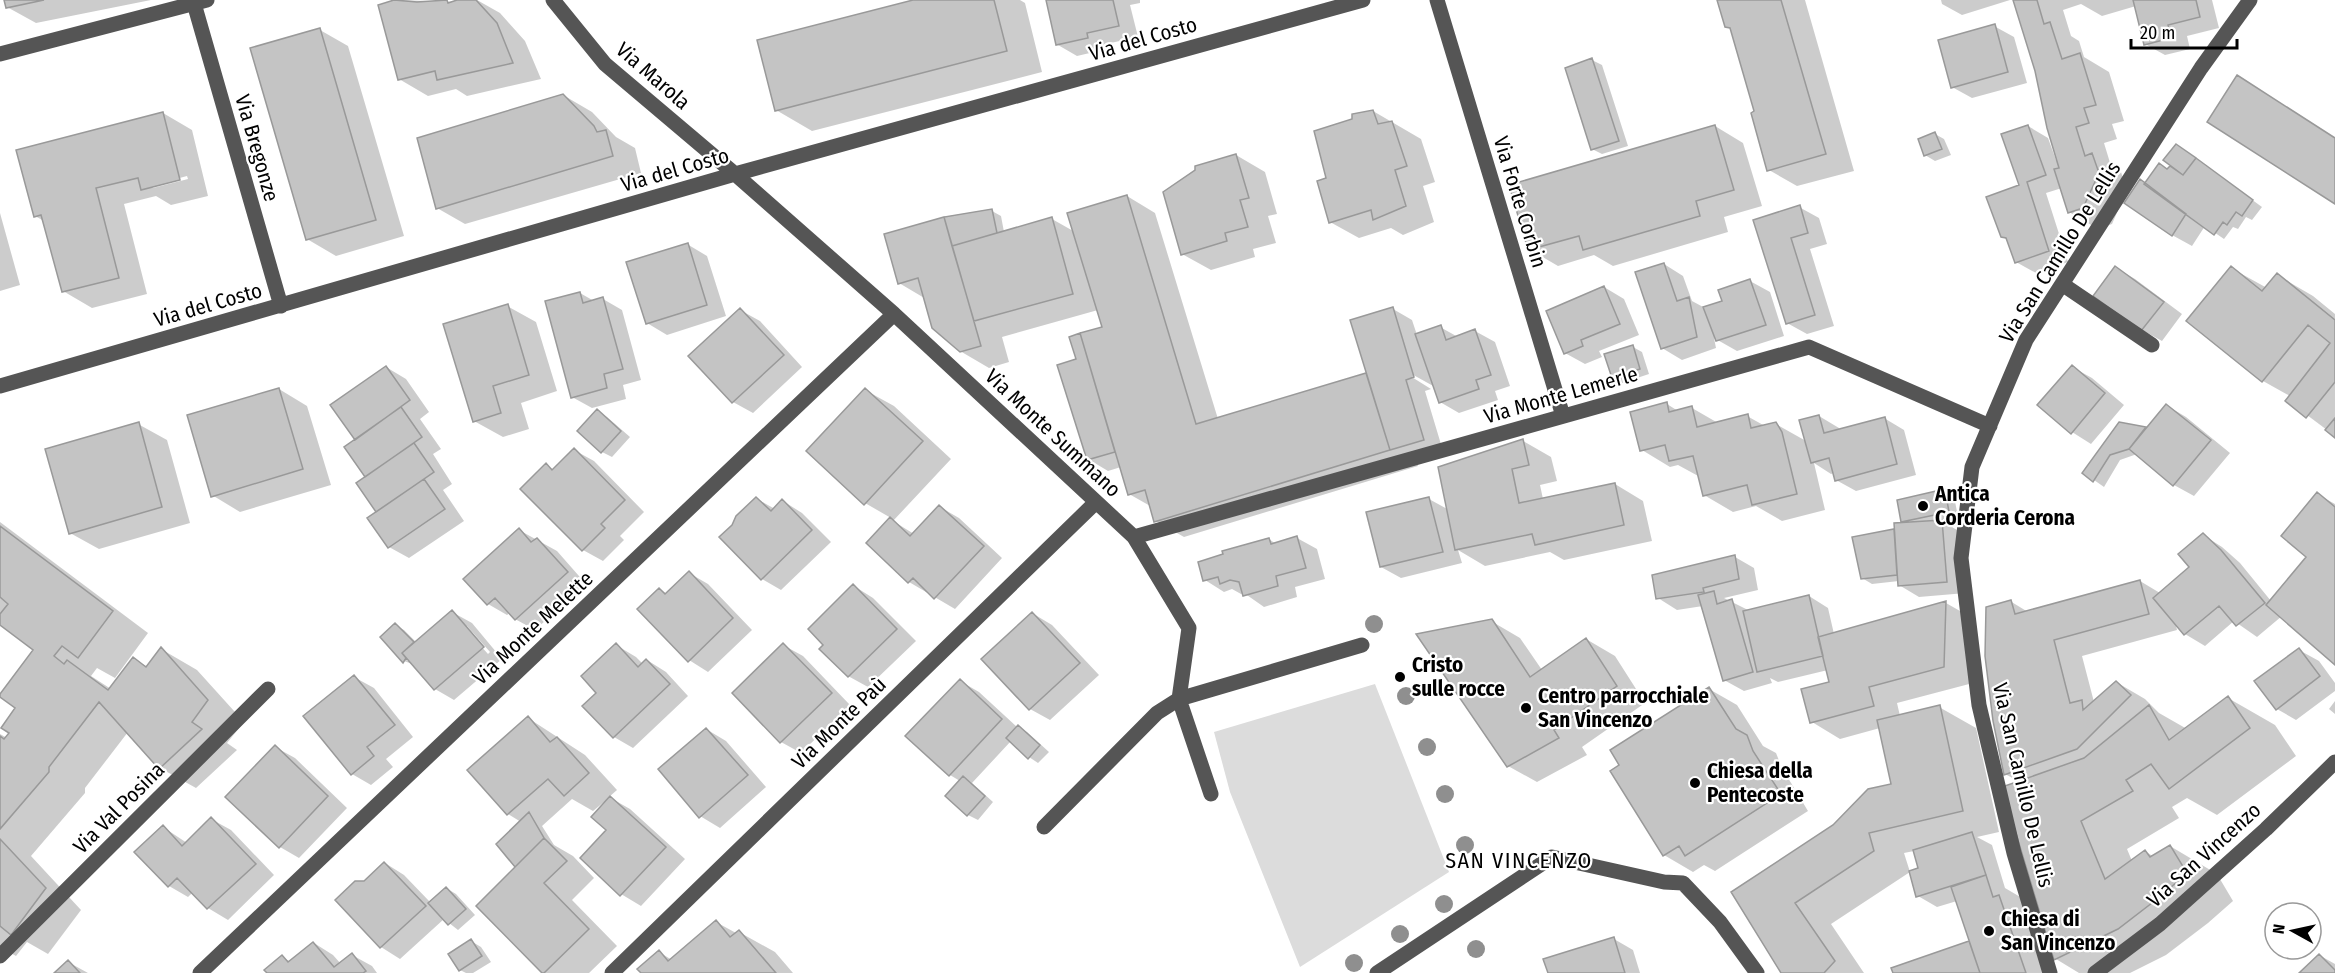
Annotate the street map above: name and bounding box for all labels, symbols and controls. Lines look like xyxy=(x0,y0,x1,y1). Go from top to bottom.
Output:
street label: Via del Costo xyxy=(1086,11,1200,67)
scale bar xyxy=(2131,12,2238,50)
text: 20 m xyxy=(2140,22,2175,44)
street label: Via Marola xyxy=(611,37,695,115)
street label: Via Bregonze xyxy=(229,92,285,204)
street label: Via Forte Corbin xyxy=(1488,133,1552,271)
street label: Via del Costo xyxy=(618,142,732,198)
street label: Via San Camillo De Lellis xyxy=(1994,156,2126,348)
street label: Via del Costo xyxy=(151,277,265,333)
street label: Via Monte Lemerle xyxy=(1481,361,1641,429)
street label: Via Monte Summano xyxy=(980,363,1126,503)
place label: Antica Corderia Cerona xyxy=(1934,481,2075,531)
marker: Antica Corderia Cerona xyxy=(1916,499,1930,513)
street label: Via Monte Melette xyxy=(467,566,599,690)
place label: Cristo sulle rocce xyxy=(1412,652,1505,702)
marker: Cristo sulle rocce xyxy=(1393,670,1407,684)
street label: Via Monte Paù xyxy=(786,672,892,774)
street label: Via San Camillo De Lellis xyxy=(1987,680,2059,890)
place label: Centro parrocchiale San Vincenzo xyxy=(1538,683,1709,733)
marker: Centro parrocchiale San Vincenzo xyxy=(1519,701,1533,715)
street label: Via Val Posina xyxy=(68,757,170,859)
place label: Chiesa della Pentecoste xyxy=(1707,758,1813,808)
marker: Chiesa della Pentecoste xyxy=(1688,776,1702,790)
street label: Via San Vincenzo xyxy=(2142,797,2266,913)
district label: SAN VINCENZO xyxy=(1445,847,1593,874)
north arrow xyxy=(2263,901,2323,961)
place label: Chiesa di San Vincenzo xyxy=(2001,906,2115,956)
text: N xyxy=(2269,923,2289,935)
marker: Chiesa di San Vincenzo xyxy=(1982,924,1996,938)

